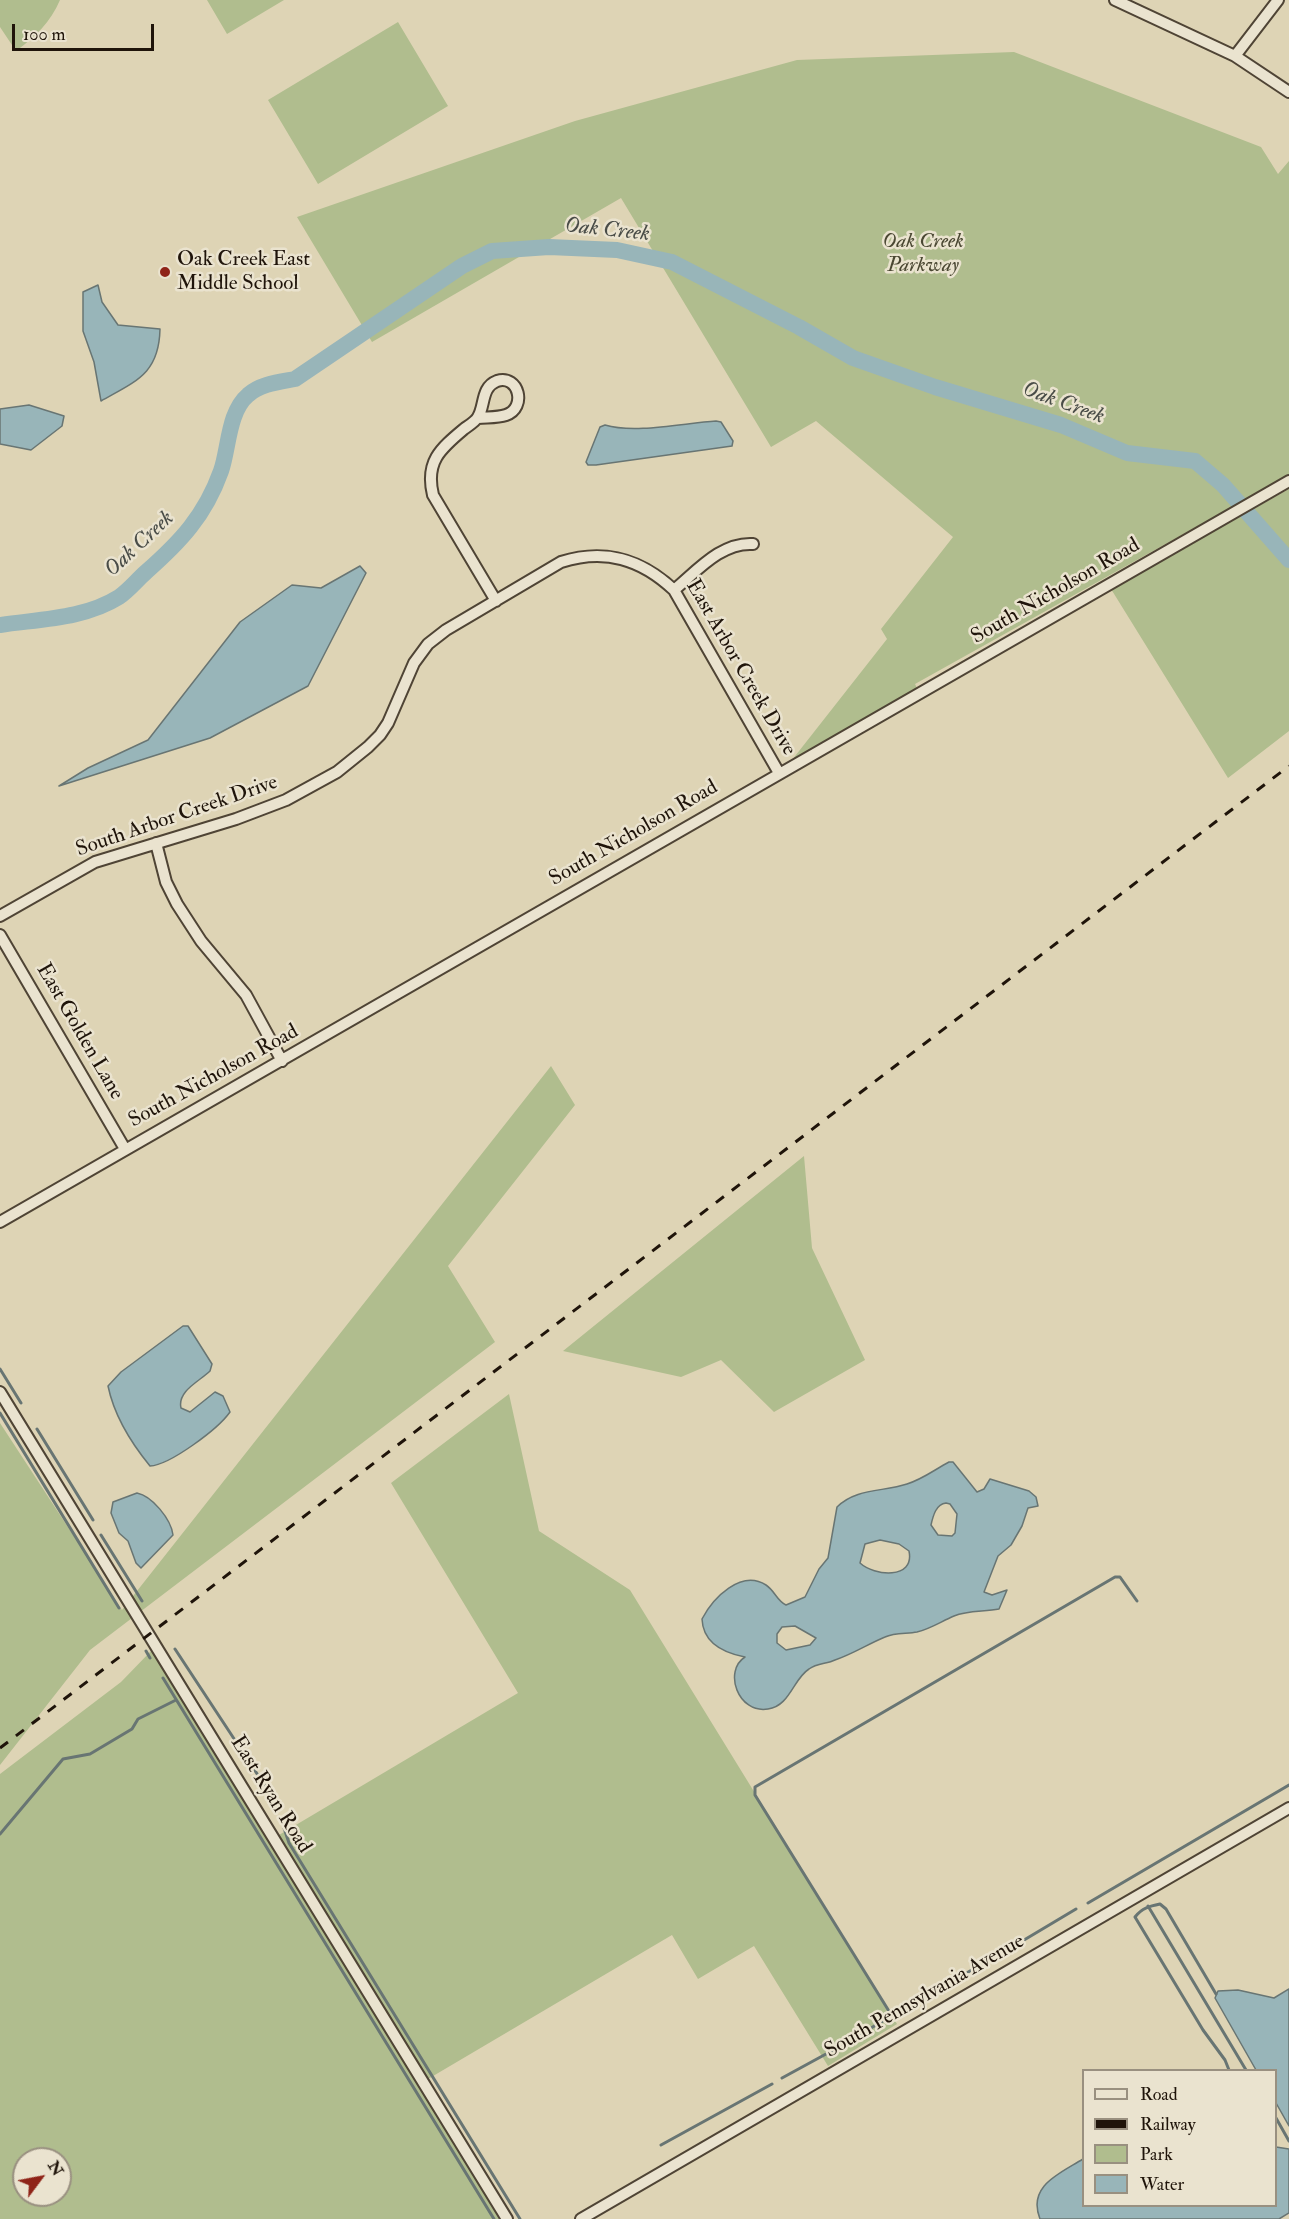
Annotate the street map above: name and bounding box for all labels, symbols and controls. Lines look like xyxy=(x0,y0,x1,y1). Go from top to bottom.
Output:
scale bar xyxy=(15,12,158,50)
text: 100 m xyxy=(23,23,66,46)
water label: Oak Creek xyxy=(563,213,651,249)
park label: Oak Creek Parkway xyxy=(882,229,964,279)
place label: Oak Creek East Middle School xyxy=(177,247,310,297)
marker: Oak Creek East Middle School xyxy=(158,265,172,279)
water label: Oak Creek xyxy=(1018,377,1108,431)
water label: Oak Creek xyxy=(100,506,180,584)
street label: South Nicholson Road xyxy=(967,534,1145,650)
street label: East Arbor Creek Drive xyxy=(679,576,801,760)
street label: South Arbor Creek Drive xyxy=(73,771,281,863)
street label: South Nicholson Road xyxy=(545,776,723,892)
street label: East Golden Lane xyxy=(30,959,128,1105)
street label: South Nicholson Road xyxy=(125,1020,303,1134)
street label: East Ryan Road xyxy=(224,1732,316,1858)
street label: South Pennsylvania Avenue xyxy=(821,1929,1029,2065)
legend xyxy=(1082,2069,1277,2207)
text: Road xyxy=(1140,2083,1178,2106)
text: Railway xyxy=(1140,2113,1196,2136)
text: Park xyxy=(1140,2143,1173,2166)
north arrow xyxy=(12,2147,72,2207)
text: N xyxy=(43,2157,68,2180)
text: Water xyxy=(1140,2173,1184,2196)

